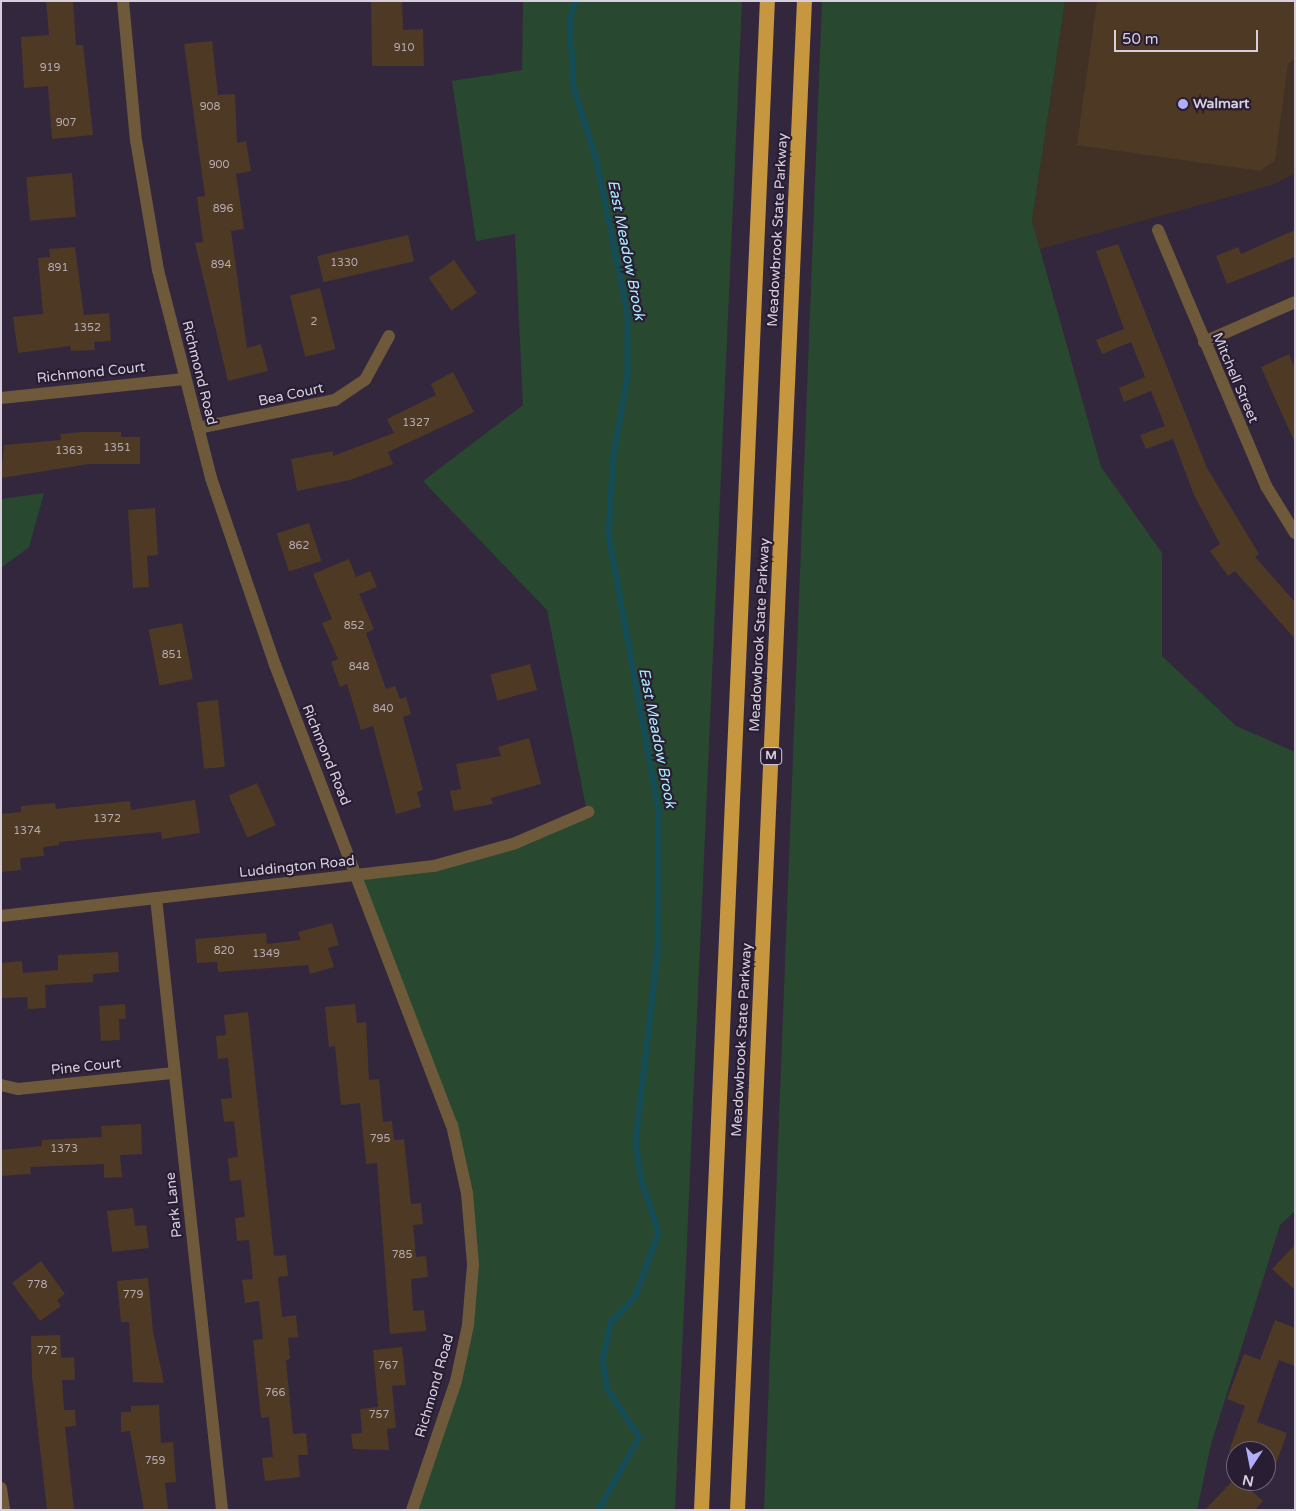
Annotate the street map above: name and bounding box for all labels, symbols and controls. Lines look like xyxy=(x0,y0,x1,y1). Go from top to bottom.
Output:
scale bar xyxy=(1116,20,1260,52)
text: 50 m xyxy=(1122,30,1159,48)
house number: 910 xyxy=(394,41,414,55)
house number: 919 xyxy=(40,61,60,75)
place label: Walmart xyxy=(1193,96,1249,112)
marker: Walmart xyxy=(1177,98,1189,110)
house number: 908 xyxy=(200,100,220,114)
house number: 907 xyxy=(56,116,76,130)
street label: Meadowbrook State Parkway xyxy=(765,133,791,327)
house number: 900 xyxy=(209,158,229,172)
water label: East Meadow Brook xyxy=(604,178,648,322)
house number: 896 xyxy=(213,202,233,216)
house number: 1330 xyxy=(330,256,358,270)
house number: 894 xyxy=(211,258,231,272)
house number: 891 xyxy=(48,261,68,275)
house number: 2 xyxy=(311,315,317,329)
street label: Richmond Road xyxy=(178,319,220,427)
house number: 1352 xyxy=(73,321,101,335)
street label: Mitchell Street xyxy=(1208,330,1262,426)
street label: Richmond Court xyxy=(36,359,146,387)
street label: Bea Court xyxy=(257,380,325,410)
house number: 1327 xyxy=(402,416,430,430)
house number: 1351 xyxy=(103,441,131,455)
house number: 1363 xyxy=(55,444,83,458)
street label: Meadowbrook State Parkway xyxy=(747,538,773,732)
house number: 862 xyxy=(289,539,309,553)
house number: 852 xyxy=(344,619,364,633)
house number: 851 xyxy=(162,648,182,662)
house number: 848 xyxy=(349,660,369,674)
water label: East Meadow Brook xyxy=(635,666,679,810)
street label: Richmond Road xyxy=(298,702,354,808)
house number: 840 xyxy=(373,702,393,716)
road number: M xyxy=(760,746,782,766)
house number: 1372 xyxy=(93,812,121,826)
house number: 1374 xyxy=(13,824,41,838)
street label: Luddington Road xyxy=(238,853,356,881)
street label: Meadowbrook State Parkway xyxy=(729,943,755,1137)
house number: 820 xyxy=(214,944,234,958)
house number: 1349 xyxy=(252,947,280,961)
street label: Pine Court xyxy=(50,1055,122,1079)
house number: 795 xyxy=(370,1132,390,1146)
house number: 1373 xyxy=(50,1142,78,1156)
street label: Park Lane xyxy=(162,1171,186,1239)
house number: 785 xyxy=(392,1248,412,1262)
house number: 778 xyxy=(27,1278,47,1292)
house number: 779 xyxy=(123,1288,143,1302)
street label: Richmond Road xyxy=(412,1332,458,1440)
house number: 772 xyxy=(37,1344,57,1358)
house number: 767 xyxy=(378,1359,398,1373)
house number: 766 xyxy=(265,1386,285,1400)
house number: 757 xyxy=(369,1408,389,1422)
north arrow xyxy=(1226,1441,1276,1491)
house number: 759 xyxy=(145,1454,165,1468)
text: N xyxy=(1241,1471,1255,1490)

